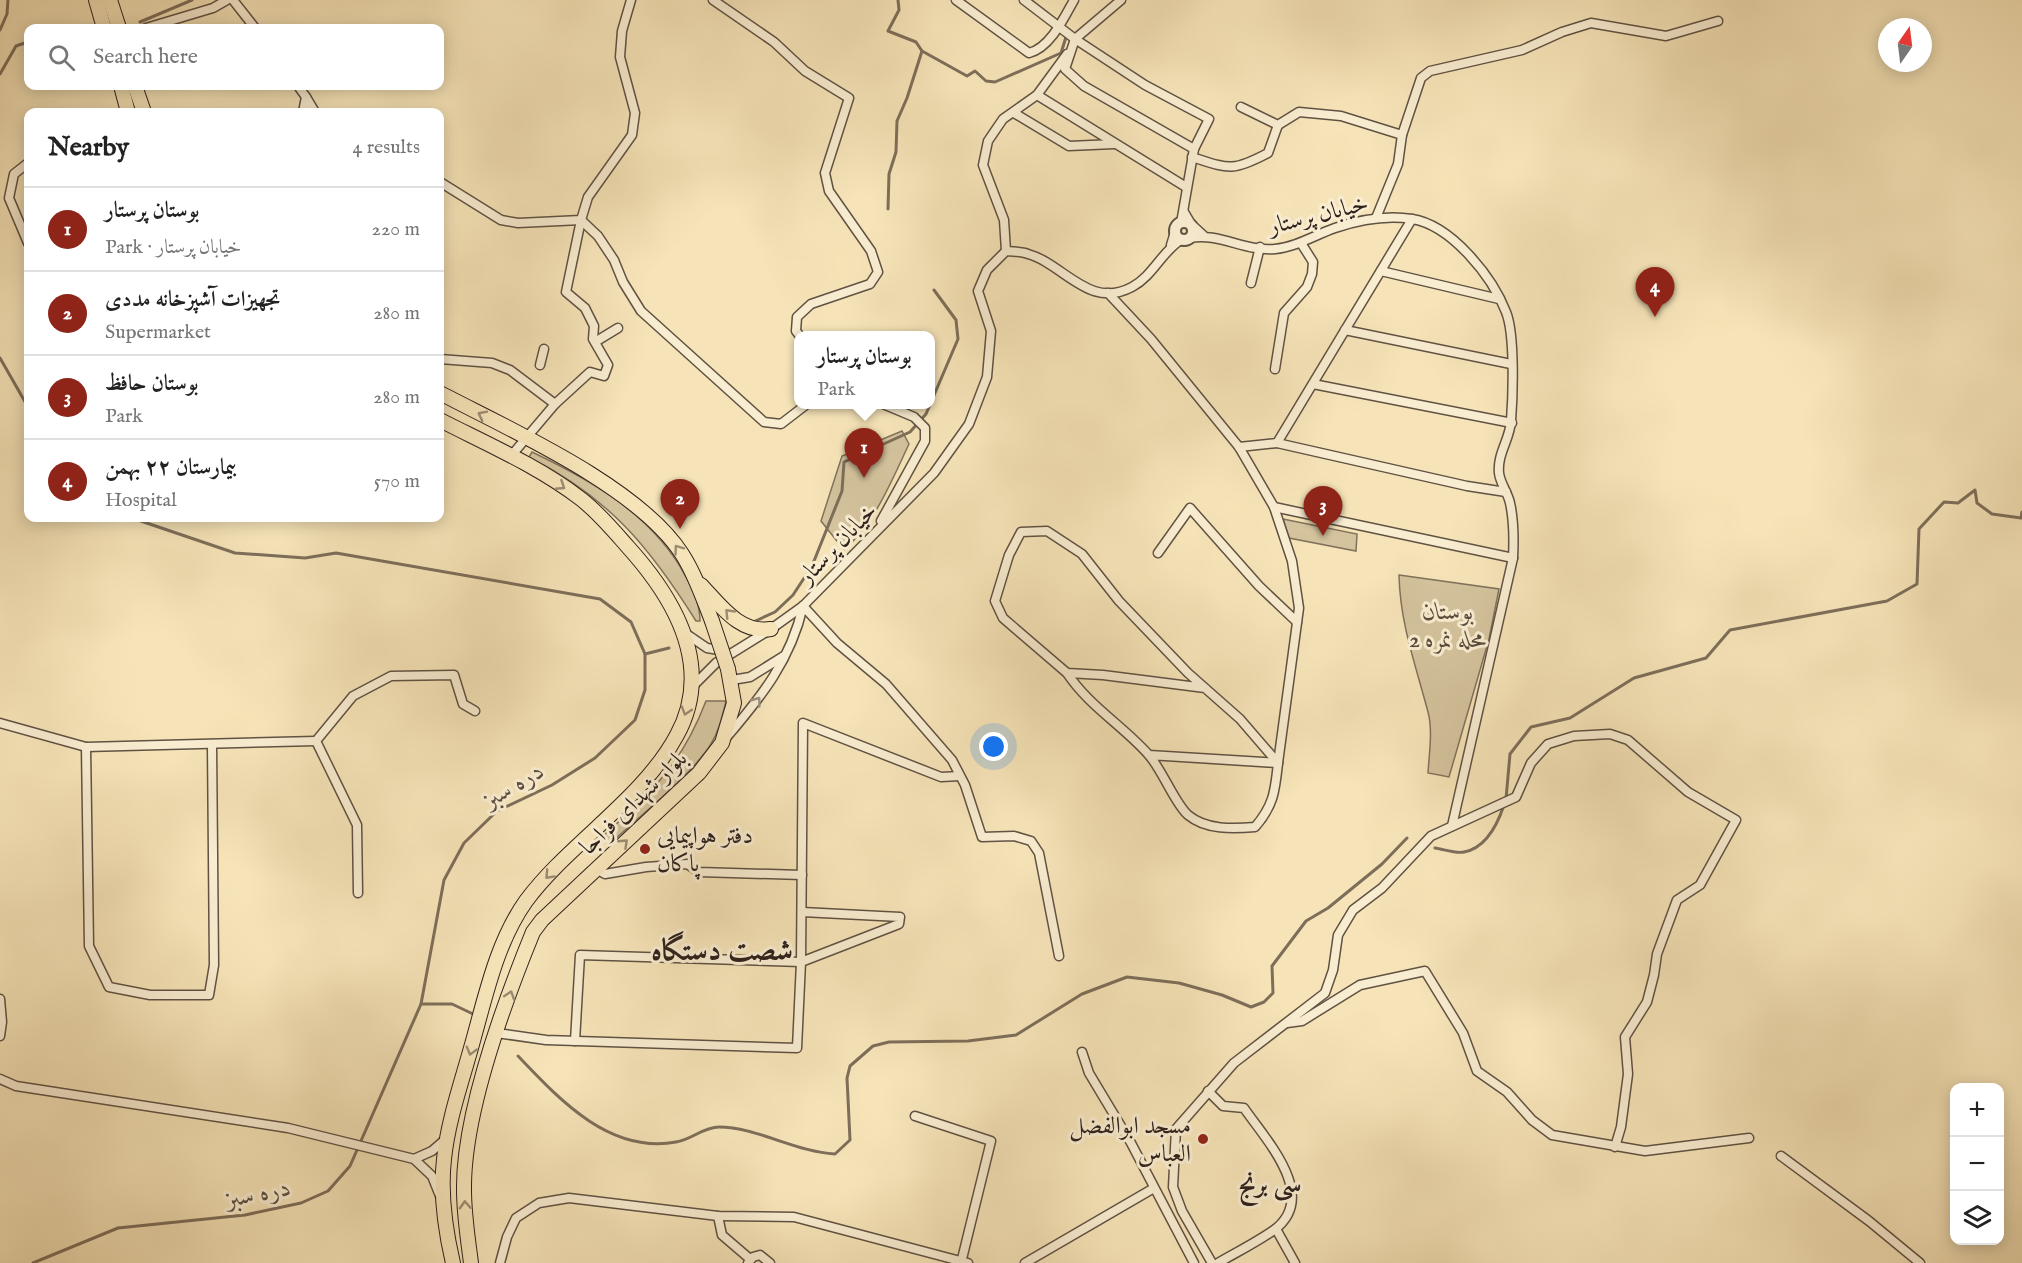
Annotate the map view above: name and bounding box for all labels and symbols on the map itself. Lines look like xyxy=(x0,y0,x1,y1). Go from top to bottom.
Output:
north arrow xyxy=(1878,18,1932,72)
street label: خیابان پرستار xyxy=(1263,188,1372,243)
pin: 4 xyxy=(1636,268,1674,317)
one-way arrow xyxy=(478,411,488,422)
pin: 1 xyxy=(844,428,884,478)
one-way arrow xyxy=(554,479,565,490)
pin: 2 xyxy=(660,480,700,529)
pin: 3 xyxy=(1304,486,1342,536)
street label: خیابان پرستار xyxy=(790,497,885,593)
one-way arrow xyxy=(674,545,685,556)
park label: بوستان محله نمره 2 xyxy=(1409,597,1487,656)
one-way arrow xyxy=(725,610,736,621)
one-way arrow xyxy=(750,696,761,707)
one-way arrow xyxy=(681,705,693,716)
your location xyxy=(979,732,1008,761)
street label: بلوار شهدای فراجا xyxy=(574,744,695,862)
water label: دره سبز xyxy=(475,754,551,818)
place label: دفتر هواپیمایی پاکان xyxy=(657,821,753,880)
one-way arrow xyxy=(617,839,628,850)
marker: دفتر هواپیمایی پاکان xyxy=(638,842,652,856)
one-way arrow xyxy=(546,868,557,879)
district label: شصت دستگاه xyxy=(651,930,793,971)
one-way arrow xyxy=(503,990,515,1001)
one-way arrow xyxy=(465,1046,478,1056)
place label: مسجد ابوالفضل العباس xyxy=(1069,1111,1191,1170)
marker: مسجد ابوالفضل العباس xyxy=(1196,1132,1210,1146)
district label: سی برنج xyxy=(1239,1168,1302,1206)
water label: دره سبز xyxy=(221,1171,294,1216)
one-way arrow xyxy=(458,1200,471,1209)

